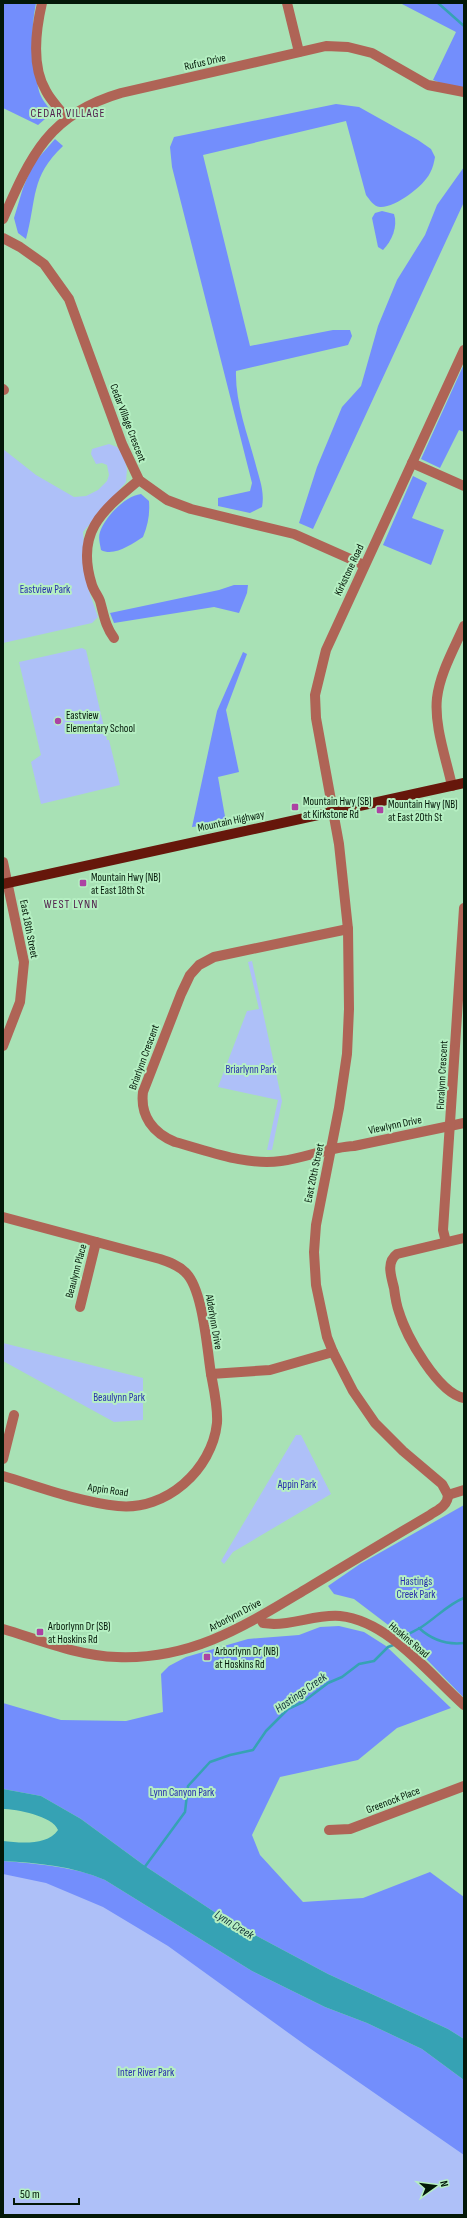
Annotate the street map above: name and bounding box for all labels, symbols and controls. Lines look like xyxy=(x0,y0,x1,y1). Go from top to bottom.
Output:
street label: Rufus Drive xyxy=(183,51,227,73)
district label: CEDAR VILLAGE xyxy=(31,106,105,121)
street label: Cedar Village Crescent xyxy=(107,382,149,465)
street label: Kirkstone Road xyxy=(331,542,367,598)
park label: Eastview Park xyxy=(20,583,71,596)
place label: Eastview Elementary School xyxy=(66,709,135,735)
marker: Eastview Elementary School xyxy=(53,716,63,726)
place label: Mountain Hwy (SB) at Kirkstone Rd xyxy=(303,795,372,821)
place label: Mountain Hwy (NB) at East 20th St xyxy=(388,798,458,824)
marker: Mountain Hwy (SB) at Kirkstone Rd xyxy=(290,802,300,812)
marker: Mountain Hwy (NB) at East 20th St xyxy=(375,805,385,815)
street label: Mountain Highway xyxy=(197,807,266,834)
place label: Mountain Hwy (NB) at East 18th St xyxy=(91,871,161,897)
marker: Mountain Hwy (NB) at East 18th St xyxy=(78,878,88,888)
district label: WEST LYNN xyxy=(44,897,98,912)
street label: East 18th Street xyxy=(17,899,41,960)
street label: Briarlynn Crescent xyxy=(126,1022,162,1091)
street label: Floralynn Crescent xyxy=(434,1040,450,1110)
park label: Briarlynn Park xyxy=(225,1063,277,1076)
street label: Viewlynn Drive xyxy=(367,1113,423,1137)
street label: East 20th Street xyxy=(301,1142,327,1204)
street label: Beaulynn Place xyxy=(63,1243,89,1299)
street label: Alderlynn Drive xyxy=(203,1292,225,1351)
park label: Beaulynn Park xyxy=(93,1391,146,1404)
park label: Appin Park xyxy=(277,1478,317,1491)
street label: Appin Road xyxy=(86,1481,130,1499)
park label: Hastings Creek Park xyxy=(396,1575,436,1601)
street label: Arborlynn Drive xyxy=(206,1596,263,1635)
street label: Hoskins Road xyxy=(386,1619,432,1661)
place label: Arborlynn Dr (SB) at Hoskins Rd xyxy=(47,1620,111,1646)
marker: Arborlynn Dr (SB) at Hoskins Rd xyxy=(35,1627,45,1637)
place label: Arborlynn Dr (NB) at Hoskins Rd xyxy=(214,1645,278,1671)
marker: Arborlynn Dr (NB) at Hoskins Rd xyxy=(202,1652,212,1662)
water label: Hastings Creek xyxy=(272,1669,330,1716)
street label: Greenock Place xyxy=(364,1784,422,1816)
park label: Lynn Canyon Park xyxy=(150,1786,215,1799)
water label: Lynn Creek xyxy=(212,1907,257,1943)
park label: Inter River Park xyxy=(118,2066,175,2079)
north arrow xyxy=(415,2166,455,2206)
text: N xyxy=(437,2179,451,2188)
scale bar xyxy=(14,2180,79,2206)
text: 50 m xyxy=(20,2187,40,2202)

